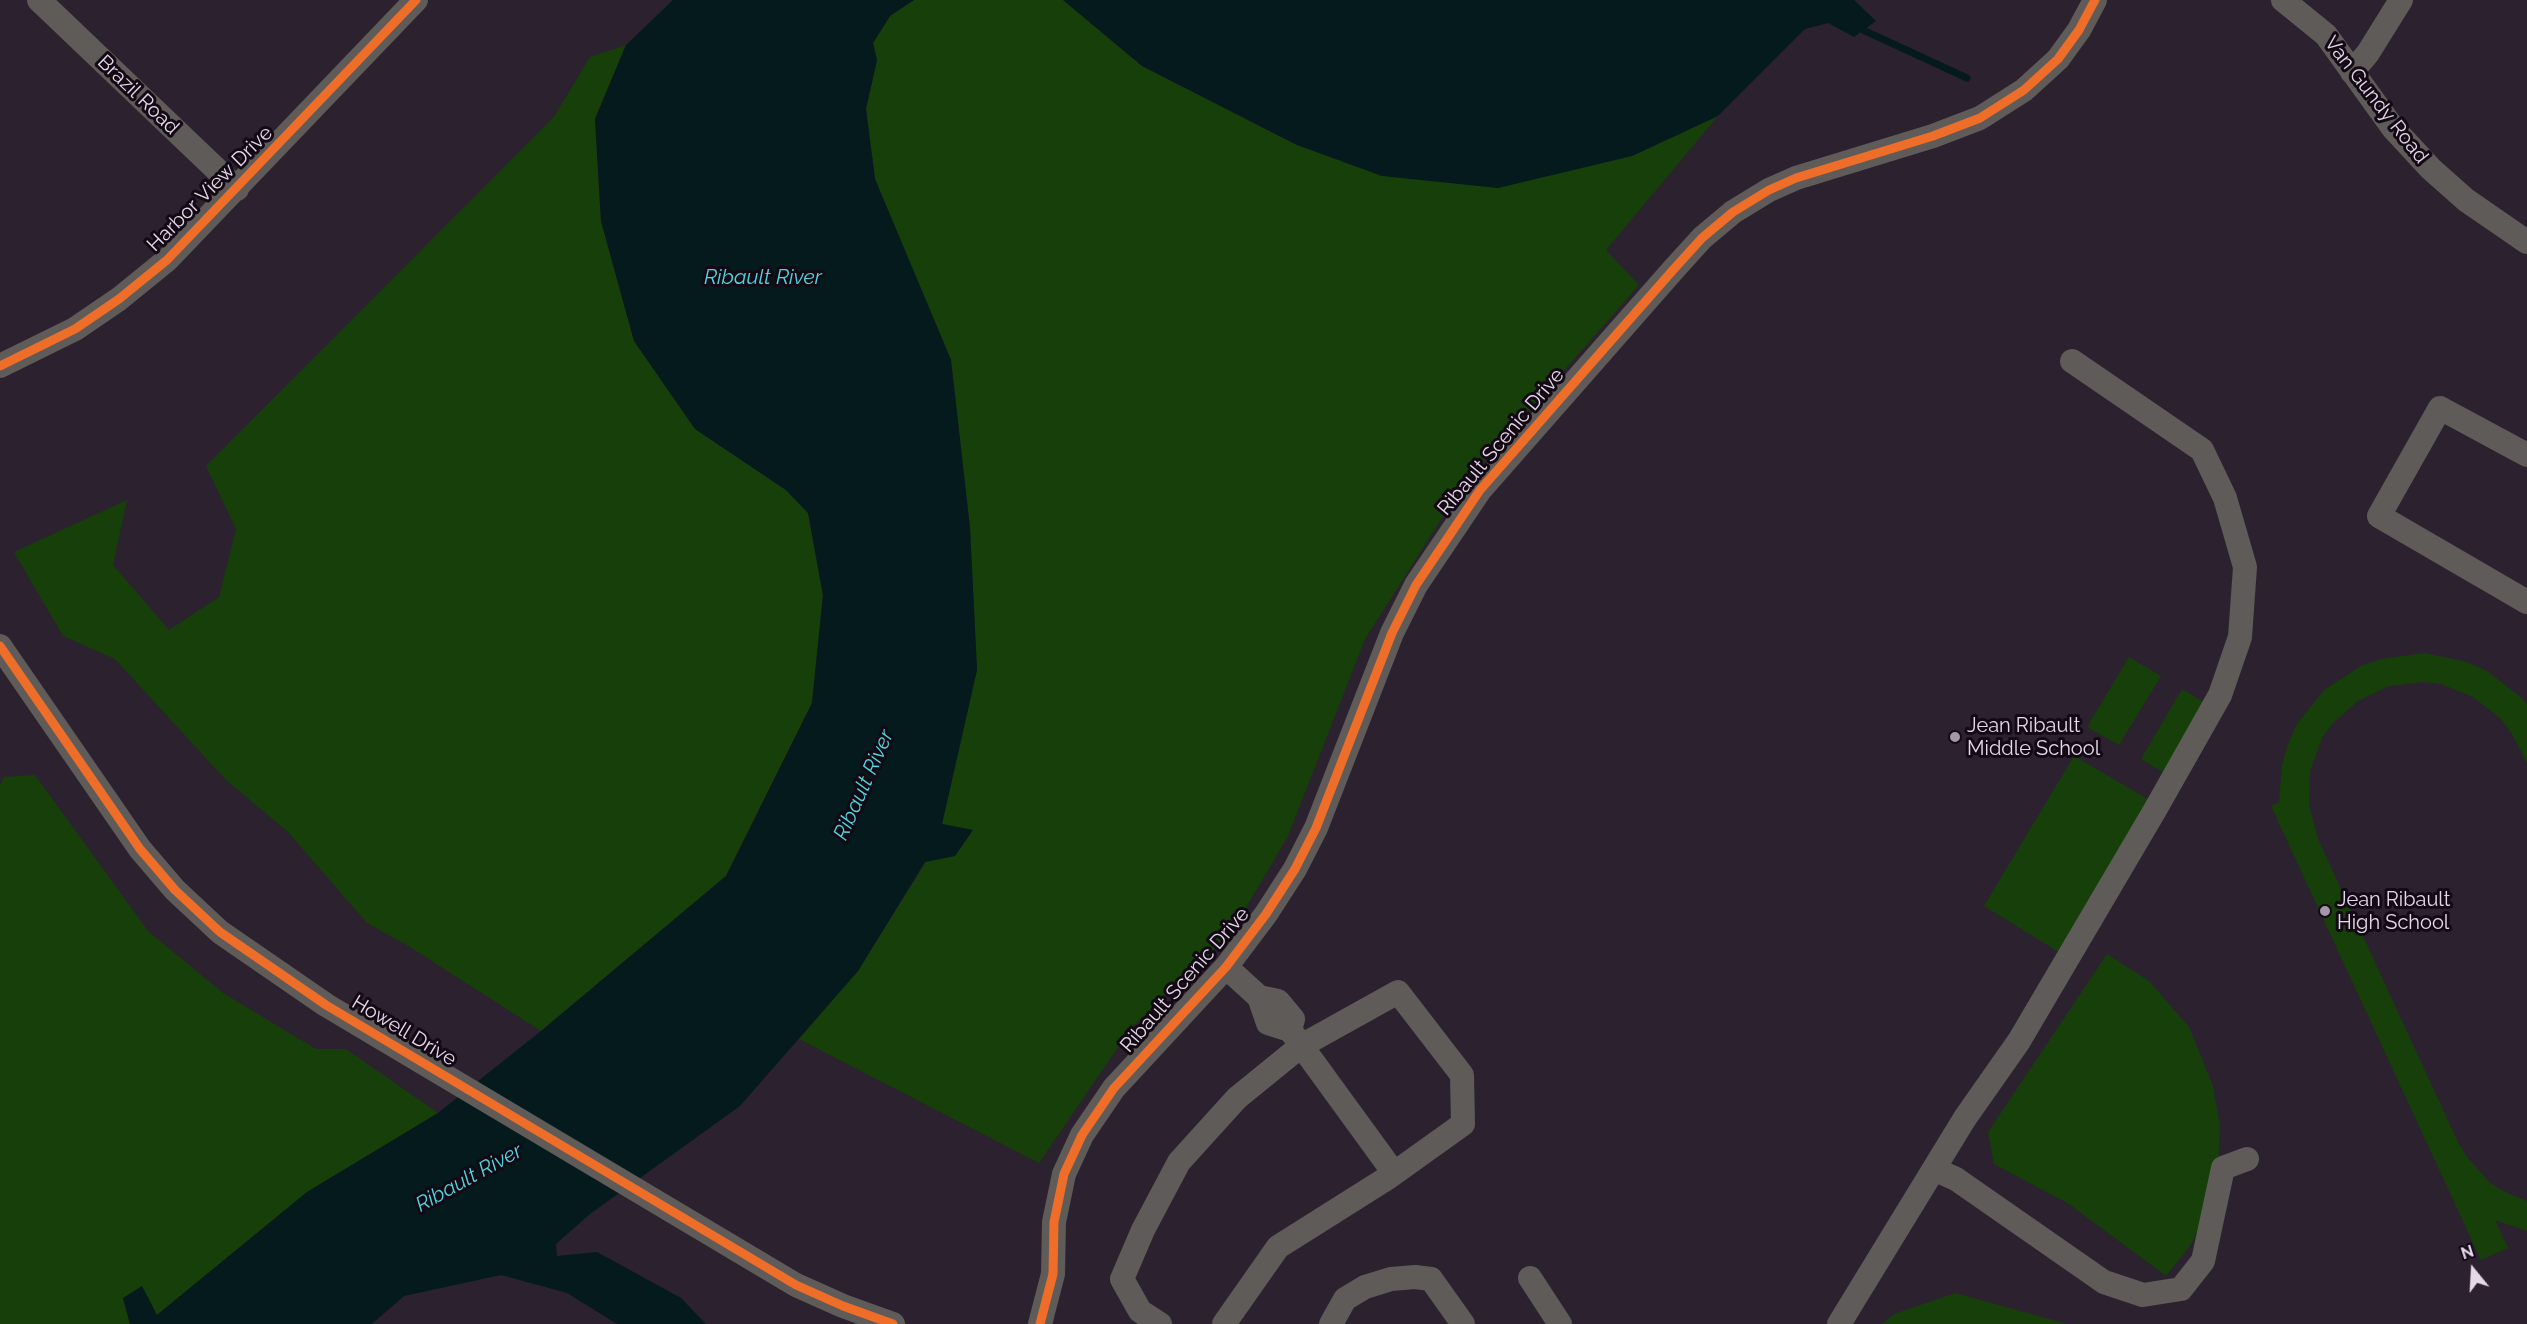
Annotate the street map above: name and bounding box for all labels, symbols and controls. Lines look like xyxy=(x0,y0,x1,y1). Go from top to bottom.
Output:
street label: Van Gundy Road xyxy=(2319,32,2433,168)
street label: Brazil Road xyxy=(92,50,184,140)
street label: Harbor View Drive xyxy=(142,121,278,257)
water label: Ribault River xyxy=(704,265,822,291)
street label: Ribault Scenic Drive xyxy=(1433,364,1569,520)
place label: Jean Ribault Middle School xyxy=(1967,714,2100,761)
water label: Ribault River xyxy=(828,726,900,844)
marker: Jean Ribault Middle School xyxy=(1948,730,1962,744)
place label: Jean Ribault High School xyxy=(2337,888,2450,935)
street label: Ribault Scenic Drive xyxy=(1116,903,1254,1057)
marker: Jean Ribault High School xyxy=(2318,904,2332,918)
street label: Howell Drive xyxy=(347,990,461,1072)
water label: Ribault River xyxy=(411,1138,527,1218)
north arrow xyxy=(2443,1240,2503,1300)
text: N xyxy=(2459,1241,2476,1263)

